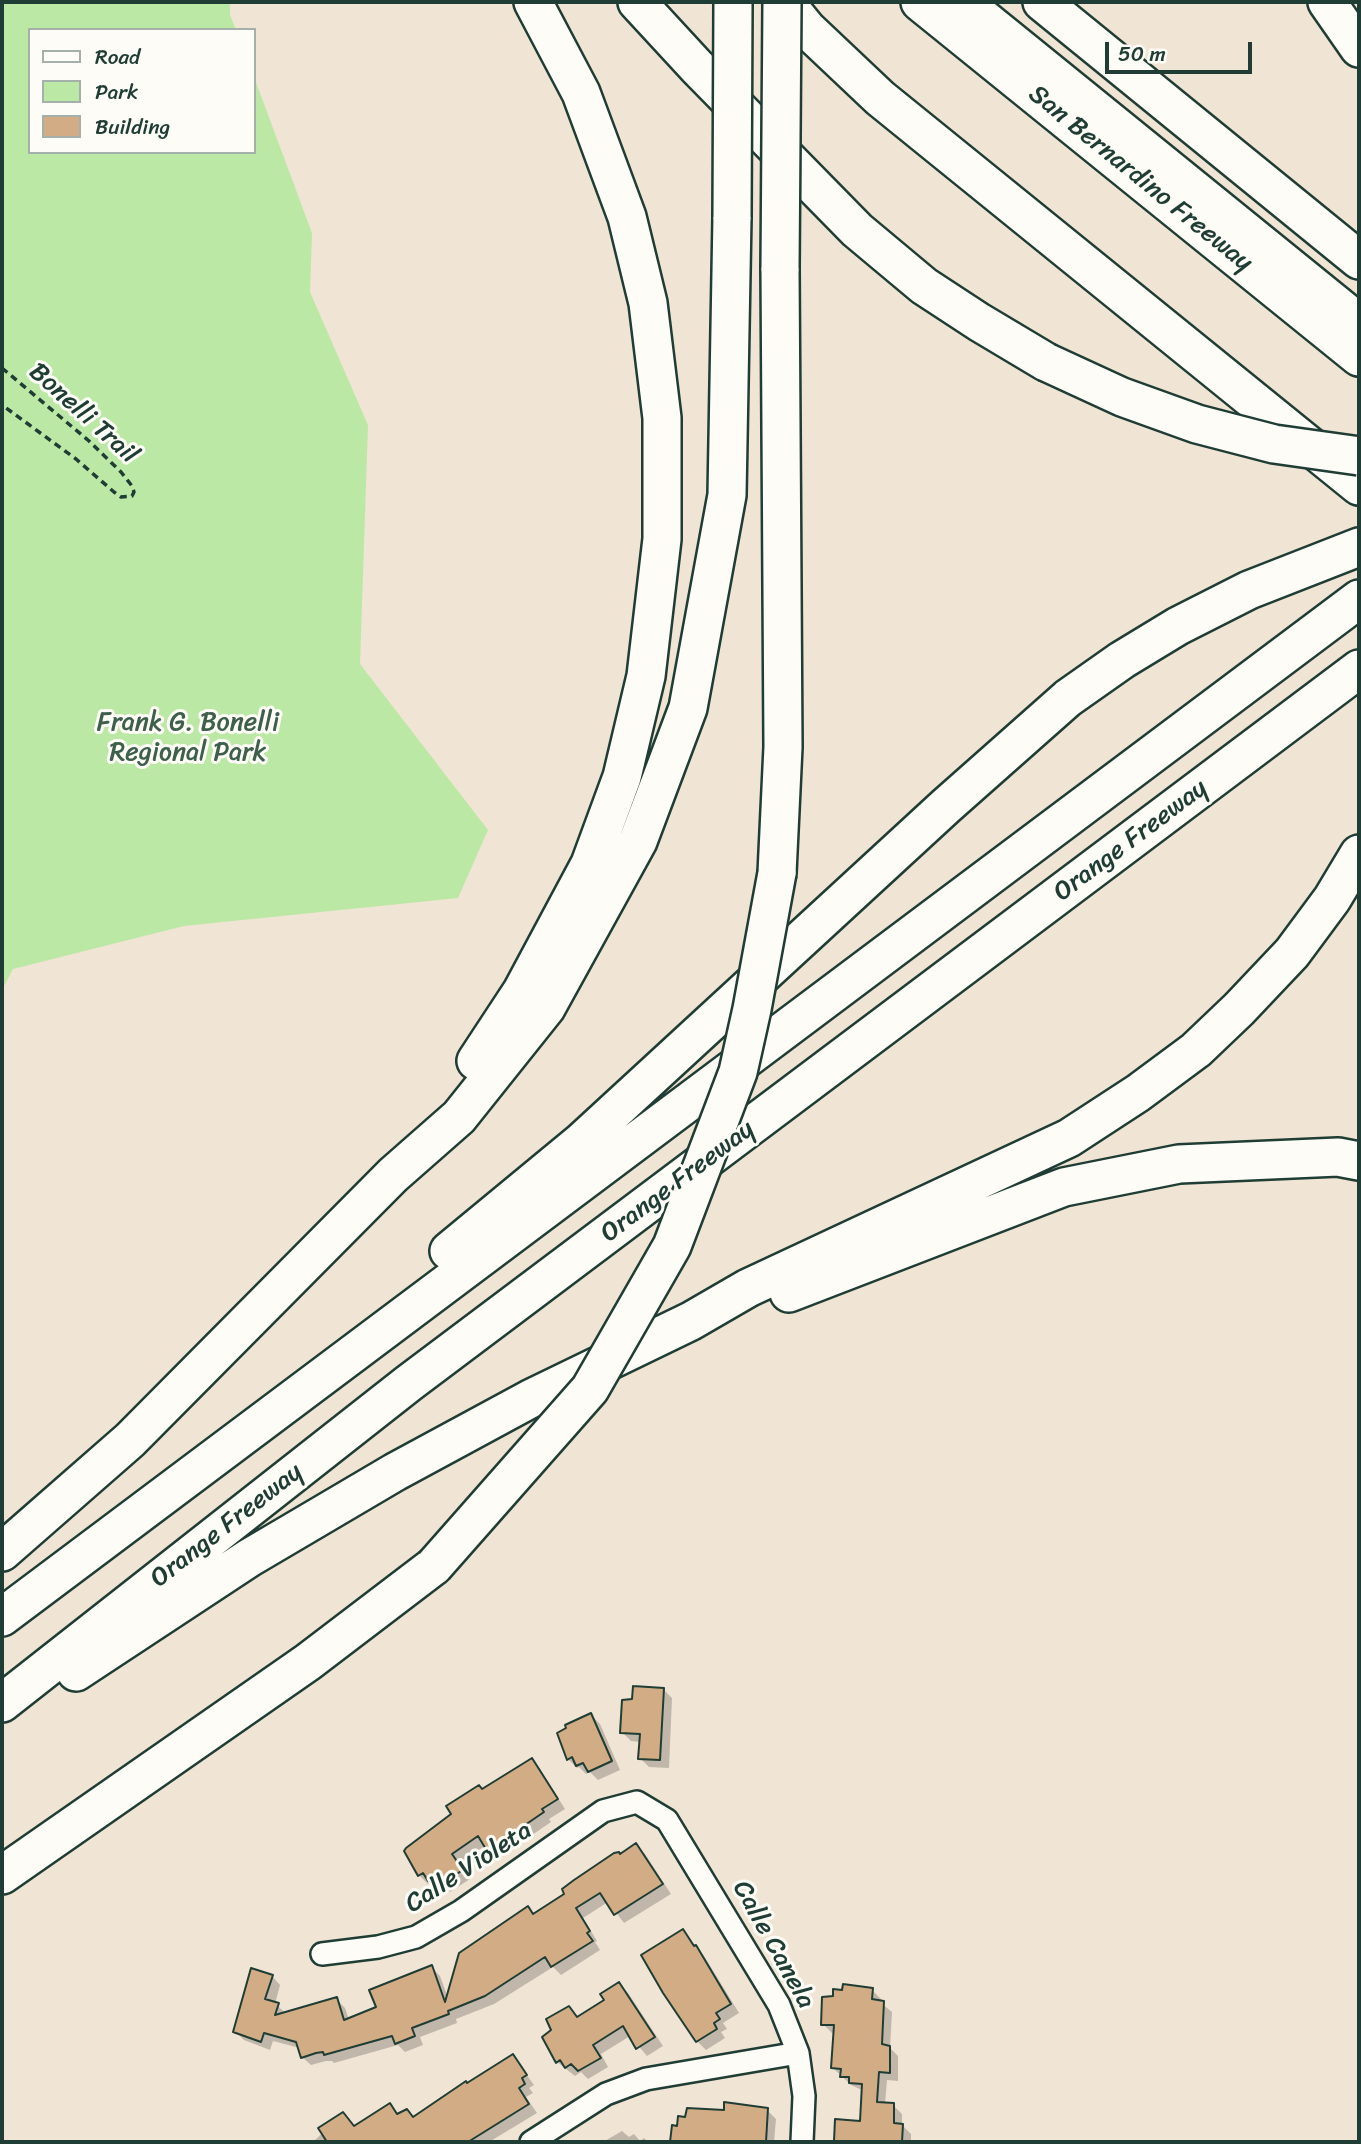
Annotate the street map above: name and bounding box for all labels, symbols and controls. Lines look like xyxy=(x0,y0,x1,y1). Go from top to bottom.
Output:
legend xyxy=(28,28,256,154)
scale bar xyxy=(1109,28,1256,72)
text: 50 m xyxy=(1118,35,1166,73)
text: Road xyxy=(95,38,140,76)
text: Park xyxy=(95,73,138,111)
street label: San Bernardino Freeway xyxy=(1022,79,1258,279)
text: Building xyxy=(95,108,170,146)
street label: Bonelli Trail xyxy=(22,357,144,471)
park label: Frank G. Bonelli Regional Park xyxy=(97,707,279,768)
street label: Orange Freeway xyxy=(1048,773,1214,909)
street label: Orange Freeway xyxy=(595,1114,761,1250)
street label: Orange Freeway xyxy=(145,1457,309,1595)
street label: Calle Violeta xyxy=(400,1816,538,1920)
street label: Calle Canela xyxy=(725,1876,821,2014)

